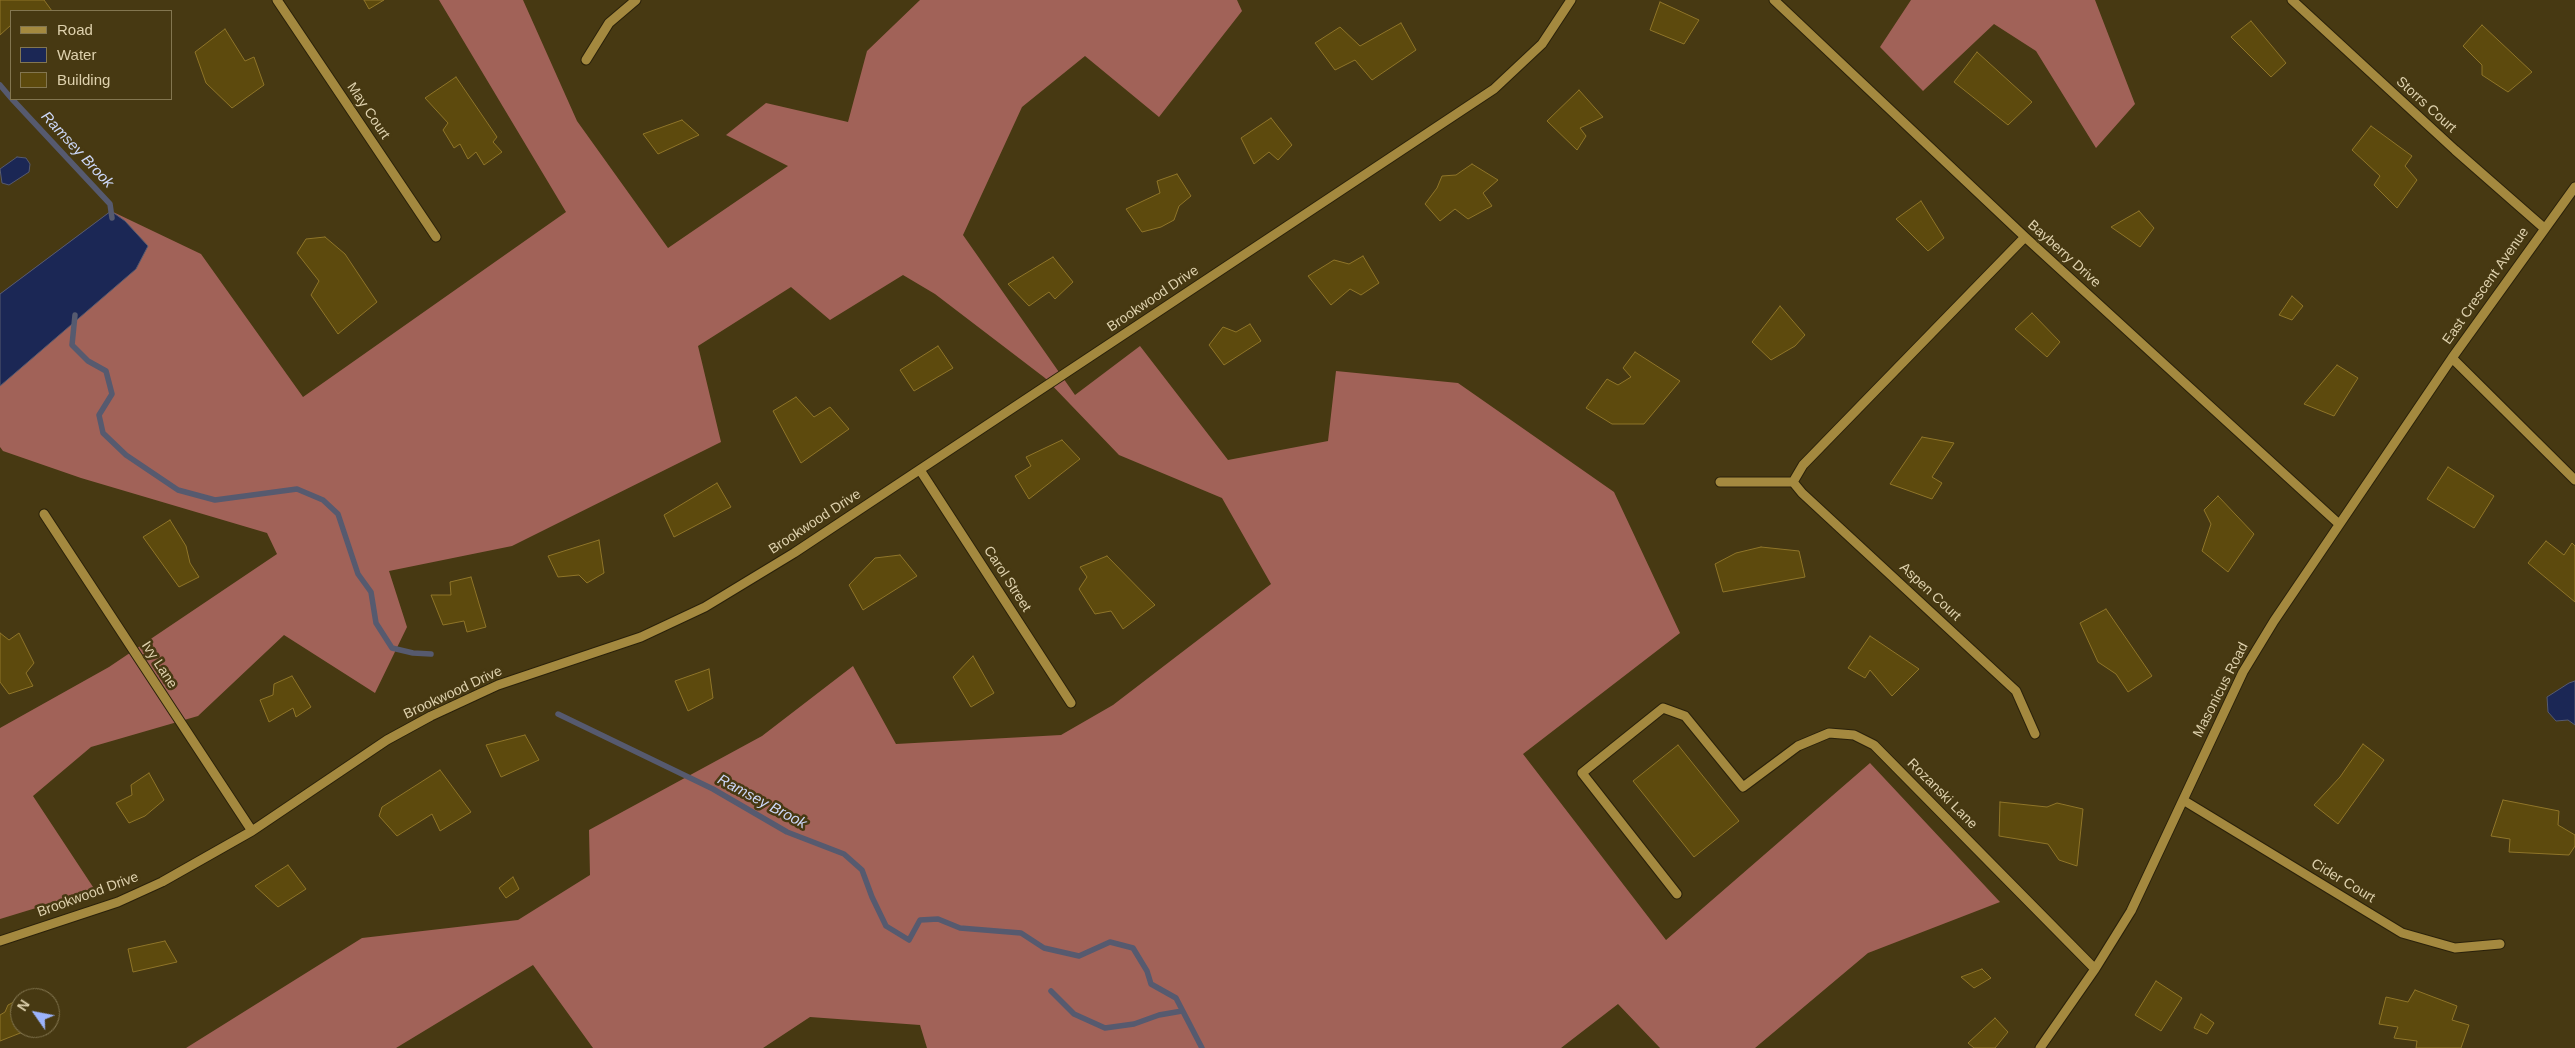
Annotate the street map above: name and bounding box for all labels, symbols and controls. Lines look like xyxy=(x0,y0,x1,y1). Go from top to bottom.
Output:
legend xyxy=(10,10,172,100)
text: Road xyxy=(57,21,93,38)
text: Water xyxy=(57,46,96,63)
text: Building xyxy=(57,71,110,88)
street label: Storrs Court xyxy=(2392,74,2460,136)
street label: May Court xyxy=(343,80,393,142)
water label: Ramsey Brook xyxy=(37,108,117,192)
street label: Bayberry Drive xyxy=(2024,217,2104,291)
street label: East Crescent Avenue xyxy=(2439,224,2533,348)
street label: Brookwood Drive xyxy=(1104,262,1202,336)
street label: Brookwood Drive xyxy=(766,486,864,558)
street label: Carol Street xyxy=(980,543,1034,615)
street label: Aspen Court xyxy=(1896,559,1964,625)
street label: Ivy Lane xyxy=(138,638,180,692)
street label: Masonicus Road xyxy=(2190,640,2252,740)
street label: Brookwood Drive xyxy=(401,663,505,723)
street label: Rozanski Lane xyxy=(1903,755,1981,833)
water label: Ramsey Brook xyxy=(714,771,810,833)
street label: Cider Court xyxy=(2308,855,2378,907)
street label: Brookwood Drive xyxy=(35,869,141,921)
north arrow xyxy=(10,988,60,1038)
text: N xyxy=(14,997,33,1014)

